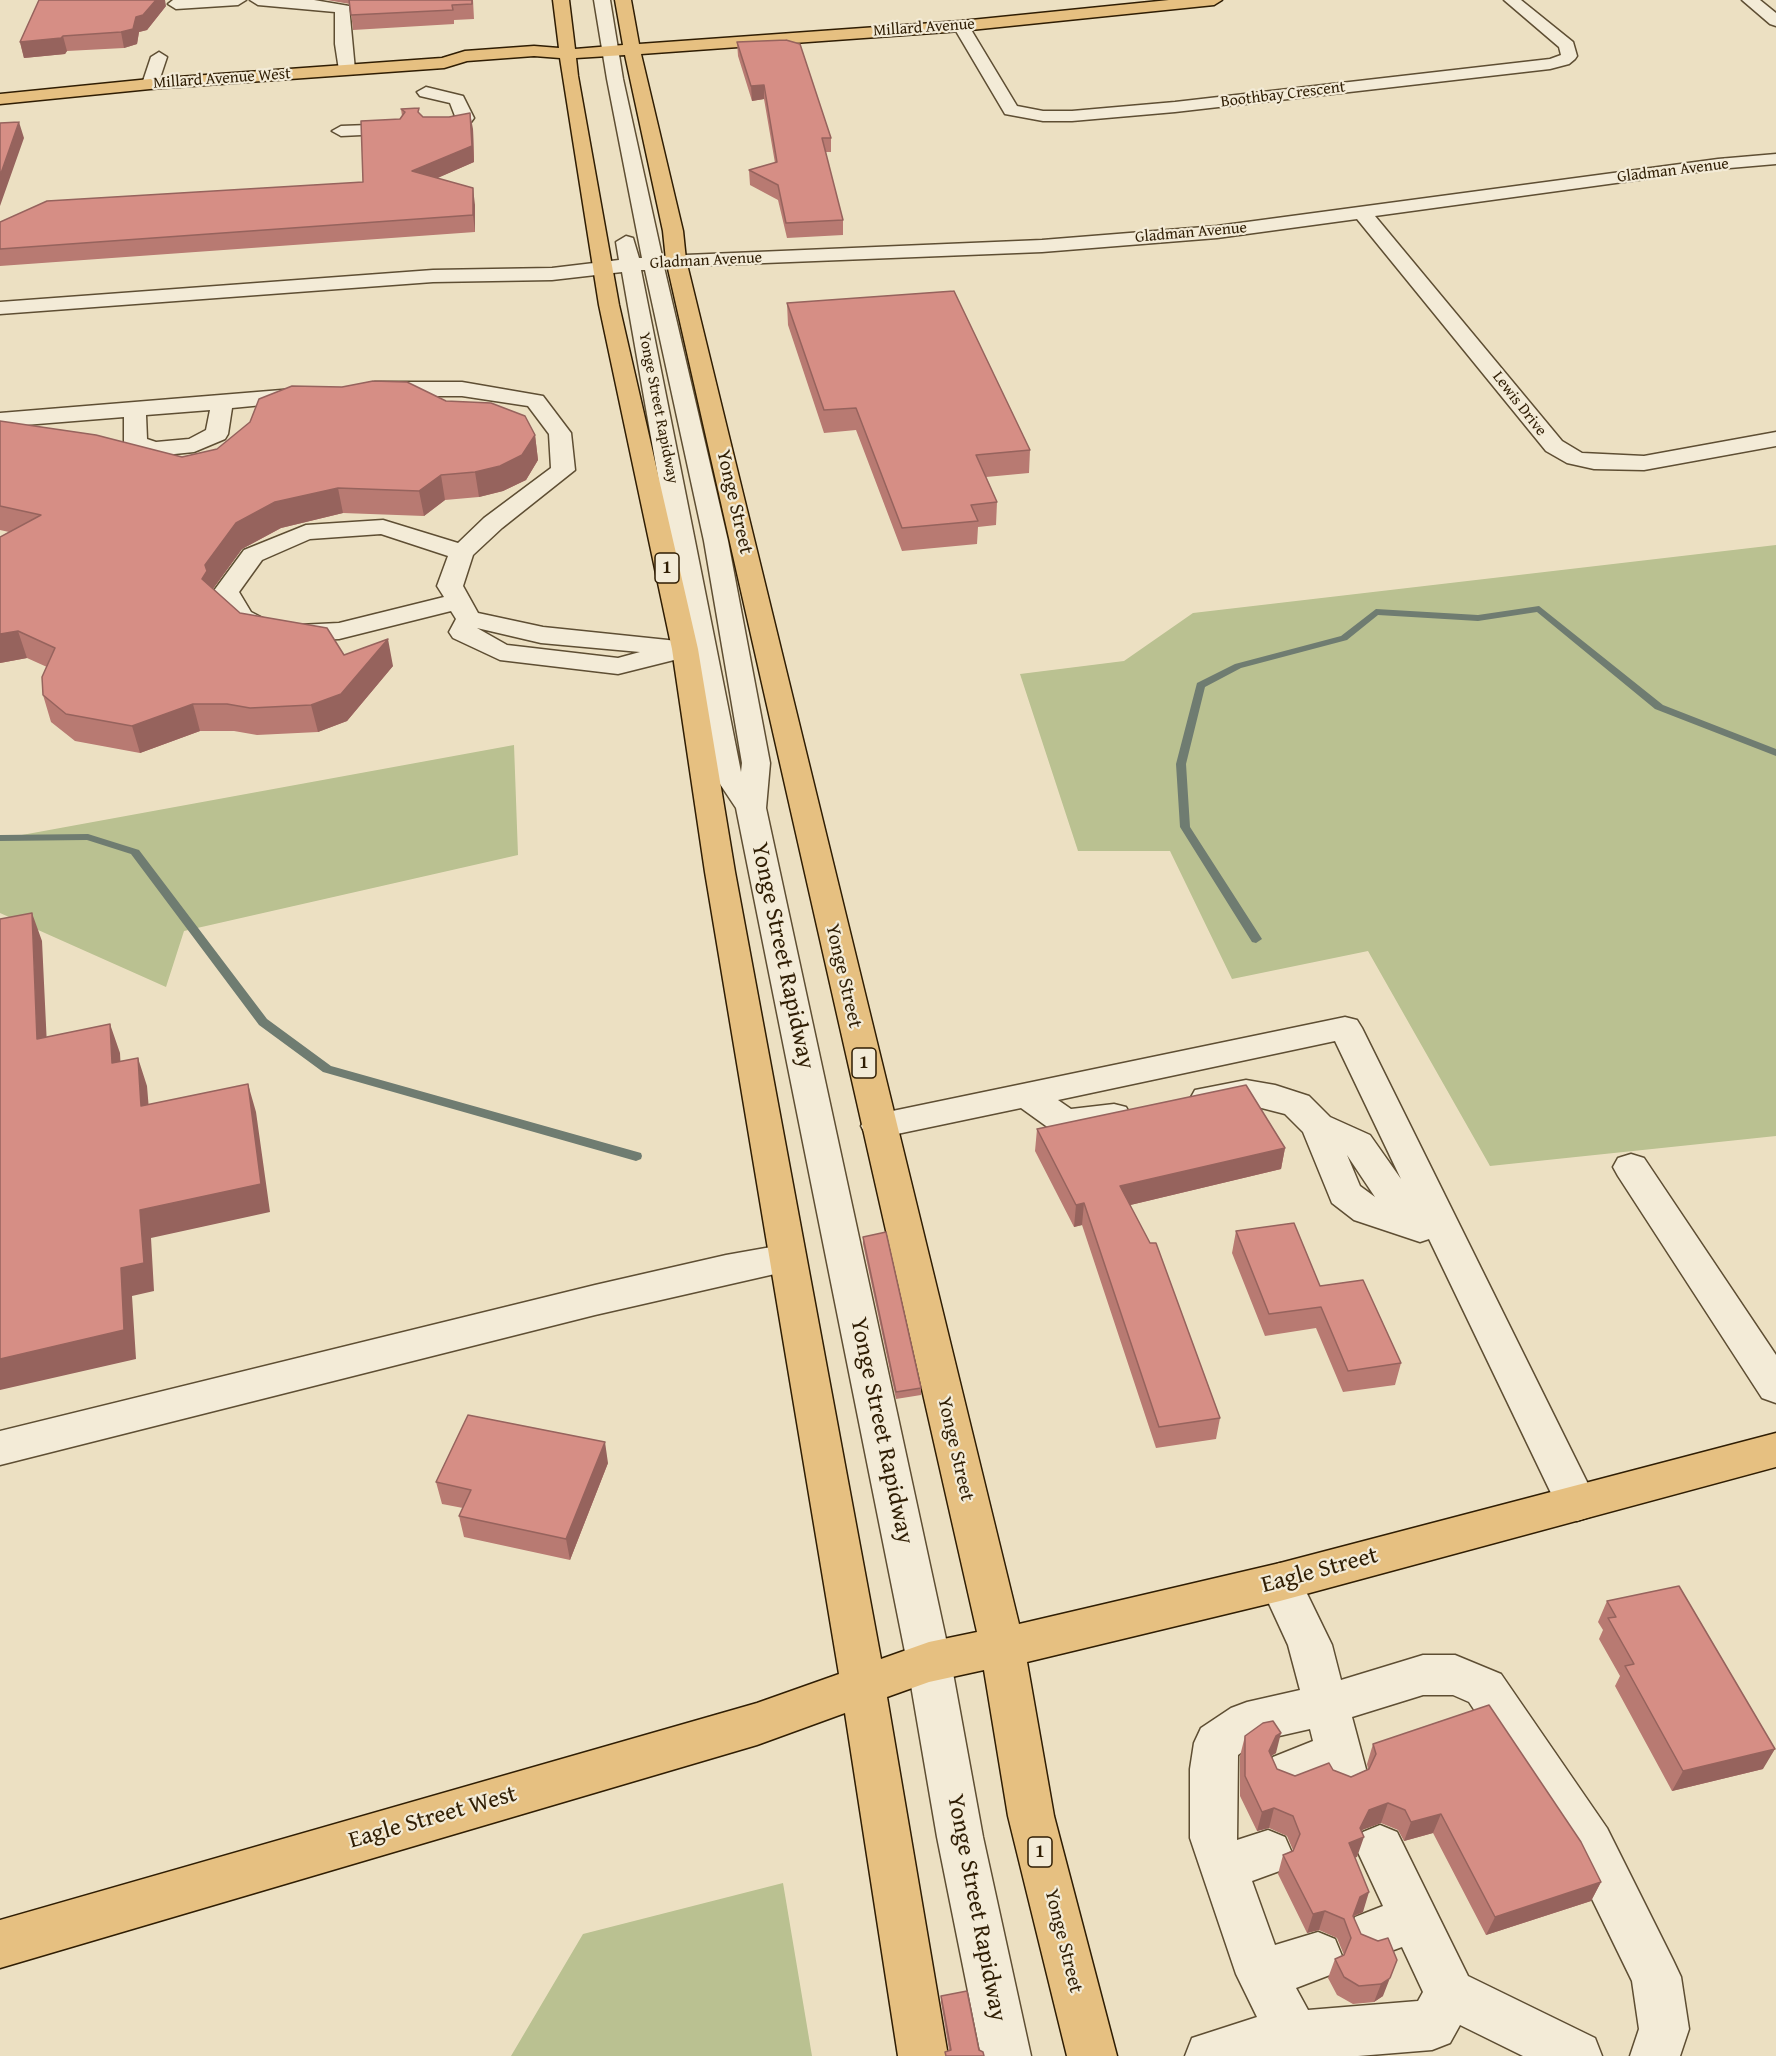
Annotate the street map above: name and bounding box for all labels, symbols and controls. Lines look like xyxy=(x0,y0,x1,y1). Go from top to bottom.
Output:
street label: Millard Avenue xyxy=(873,15,975,41)
street label: Millard Avenue West xyxy=(153,65,291,93)
street label: Boothbay Crescent xyxy=(1220,78,1346,112)
street label: Gladman Avenue xyxy=(1616,155,1730,187)
street label: Gladman Avenue xyxy=(1134,219,1248,247)
street label: Gladman Avenue xyxy=(649,248,763,274)
street label: Yonge Street Rapidway xyxy=(634,331,682,485)
street label: Lewis Drive xyxy=(1488,368,1550,440)
street label: Yonge Street xyxy=(710,447,758,557)
road number: 1 xyxy=(655,553,679,583)
street label: Yonge Street Rapidway xyxy=(744,840,820,1072)
street label: Yonge Street xyxy=(819,921,867,1031)
road number: 1 xyxy=(852,1048,876,1078)
street label: Yonge Street Rapidway xyxy=(843,1315,919,1547)
street label: Yonge Street xyxy=(931,1394,979,1504)
street label: Eagle Street xyxy=(1259,1542,1381,1600)
street label: Eagle Street West xyxy=(346,1780,520,1856)
street label: Yonge Street Rapidway xyxy=(940,1792,1012,2024)
road number: 1 xyxy=(1028,1837,1052,1867)
street label: Yonge Street xyxy=(1038,1886,1088,1996)

